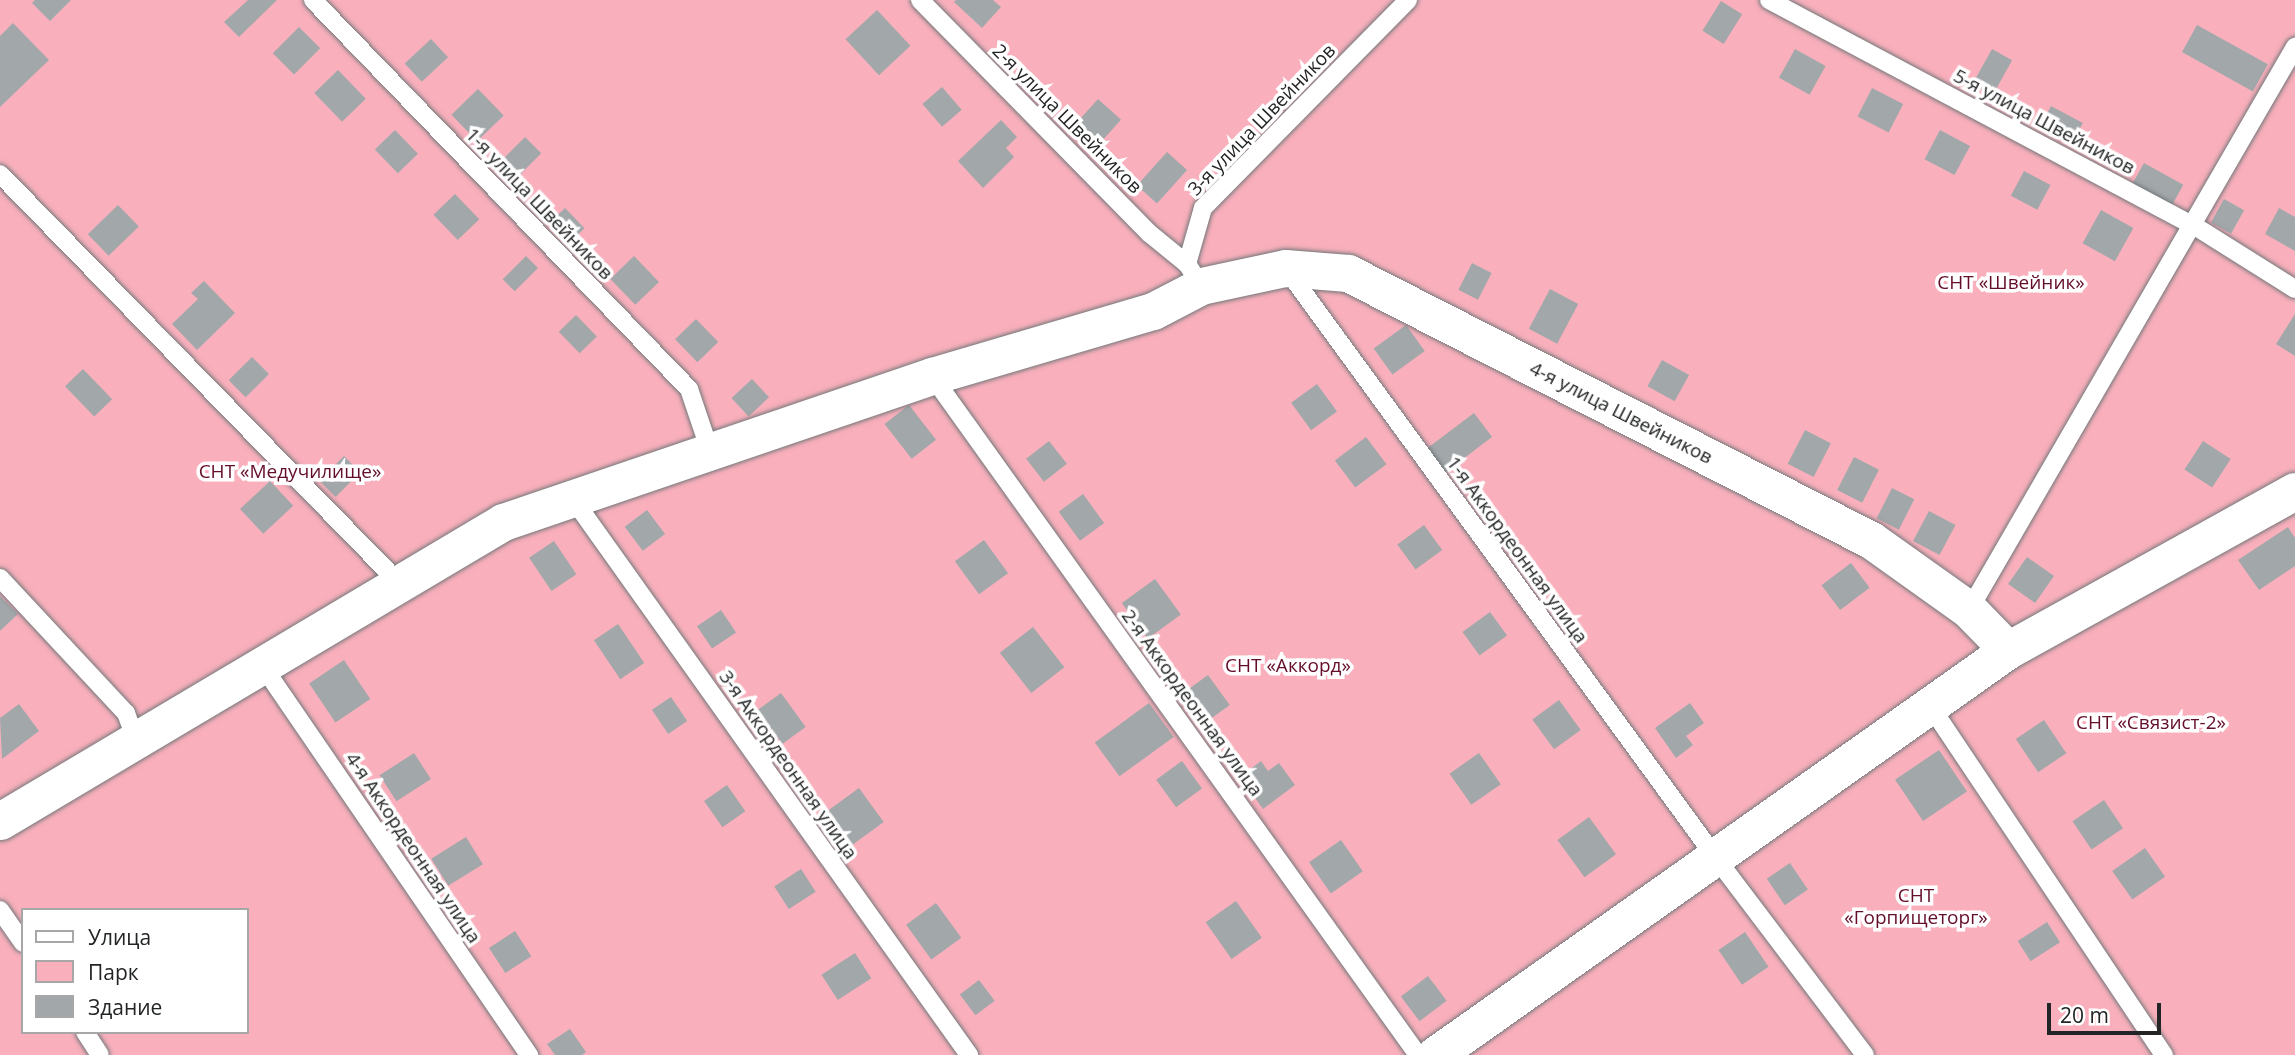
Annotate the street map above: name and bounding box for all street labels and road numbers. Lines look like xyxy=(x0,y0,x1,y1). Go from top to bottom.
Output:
street label: 3-я улица Швейников xyxy=(1184,39,1340,201)
street label: 2-я улица Швейников xyxy=(988,40,1146,198)
street label: 5-я улица Швейников xyxy=(1950,65,2138,179)
street label: 1-я улица Швейников xyxy=(461,123,617,285)
street label: 4-я улица Швейников xyxy=(1526,357,1716,469)
street label: 1-я Аккордеонная улица xyxy=(1442,452,1592,648)
street label: 2-я Аккордеонная улица xyxy=(1117,605,1267,801)
street label: 3-я Аккордеонная улица xyxy=(714,666,862,864)
street label: 4-я Аккордеонная улица xyxy=(341,748,485,948)

